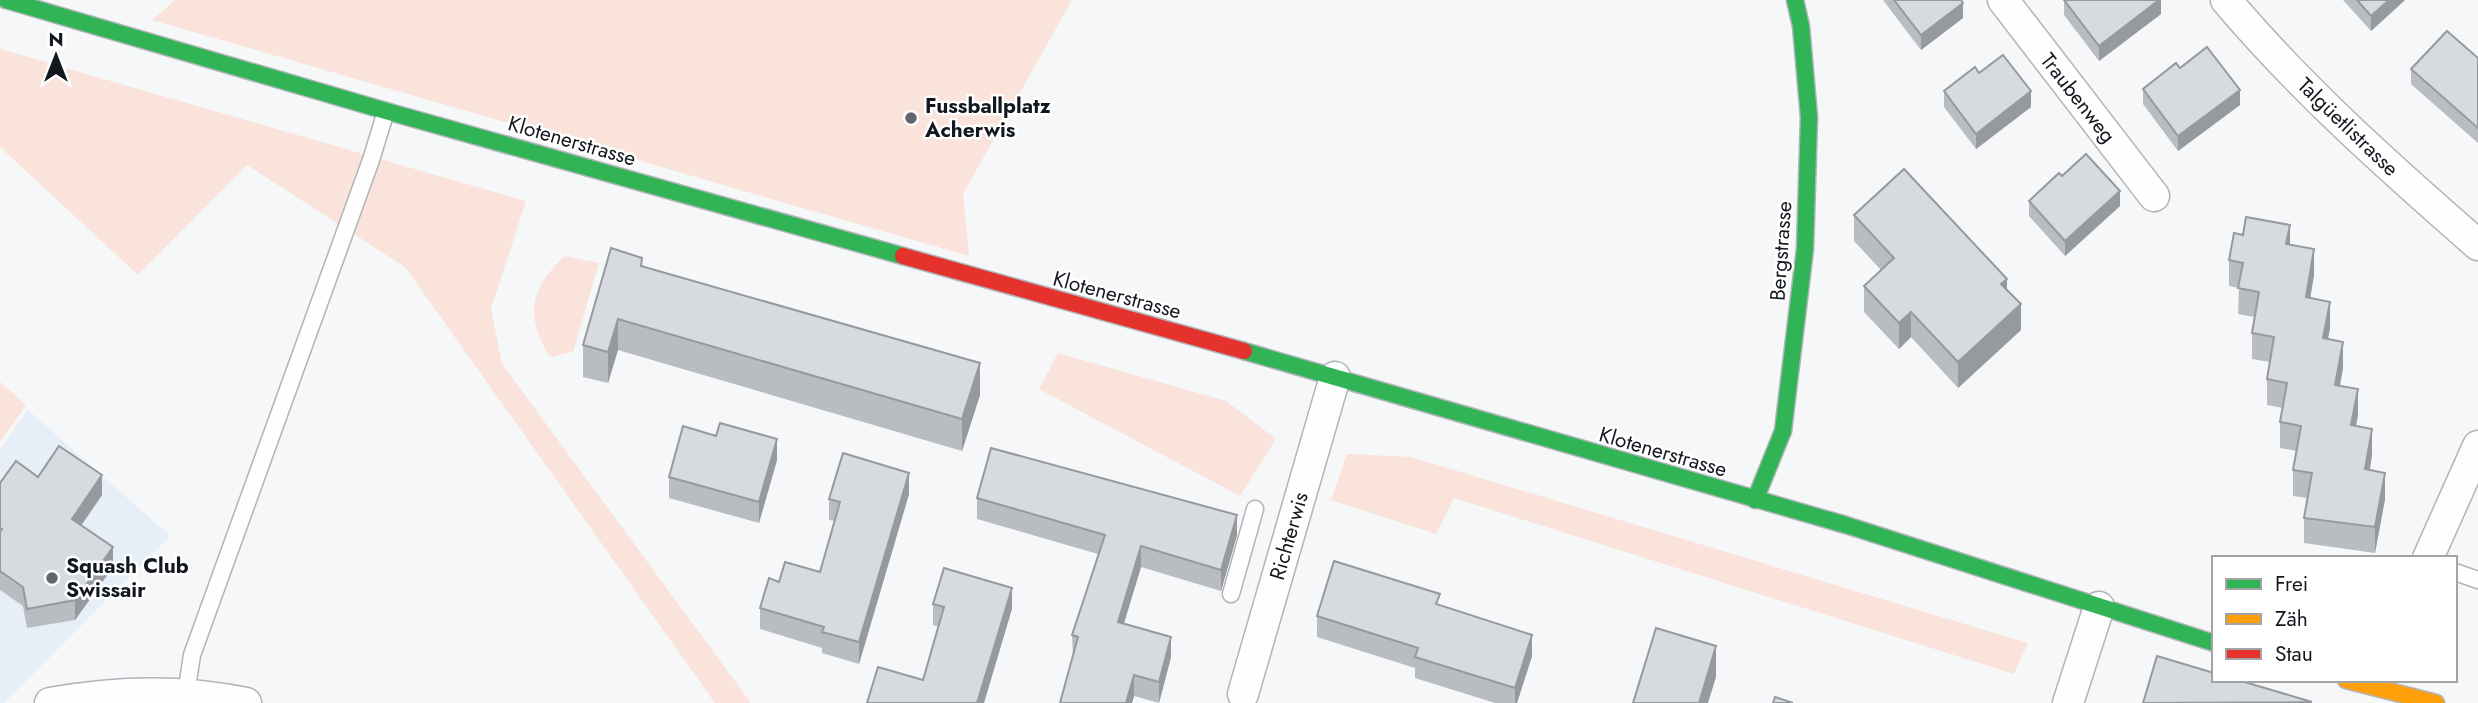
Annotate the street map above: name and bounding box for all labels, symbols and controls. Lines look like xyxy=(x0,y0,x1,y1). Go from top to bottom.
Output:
north arrow xyxy=(21,21,91,91)
text: N xyxy=(48,26,64,53)
street label: Traubenweg xyxy=(2033,47,2123,149)
street label: Talgüetlistrasse xyxy=(2291,71,2405,183)
place label: Fussballplatz Acherwis xyxy=(924,91,1051,145)
street label: Klotenerstrasse xyxy=(505,108,640,174)
marker: Fussballplatz Acherwis xyxy=(903,110,919,126)
street label: Bergstrasse xyxy=(1763,200,1799,302)
street label: Klotenerstrasse xyxy=(1050,263,1185,327)
street label: Klotenerstrasse xyxy=(1596,419,1731,485)
street label: Richterwis xyxy=(1262,489,1316,583)
place label: Squash Club Swissair xyxy=(66,551,189,605)
legend xyxy=(2212,556,2457,682)
text: Frei xyxy=(2275,569,2308,599)
marker: Squash Club Swissair xyxy=(44,570,60,586)
text: Zäh xyxy=(2275,604,2308,634)
text: Stau xyxy=(2275,639,2313,669)

